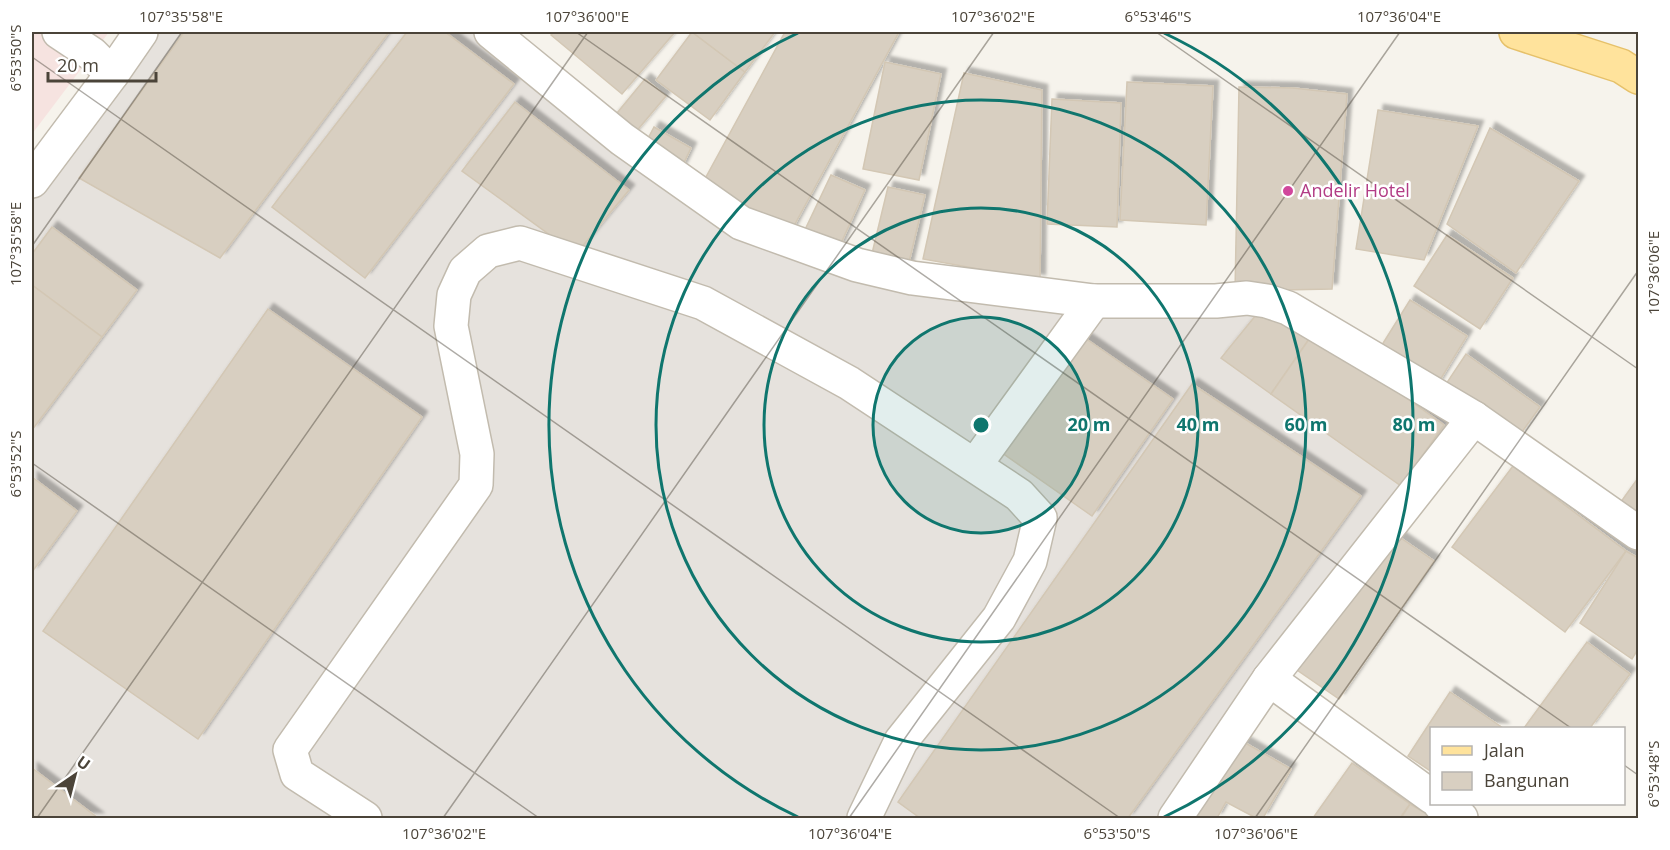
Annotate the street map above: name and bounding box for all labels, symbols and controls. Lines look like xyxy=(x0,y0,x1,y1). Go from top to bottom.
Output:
text: 107°35'58"E xyxy=(139,6,223,26)
text: 107°36'00"E xyxy=(545,6,629,26)
text: 107°36'02"E xyxy=(951,6,1035,26)
text: 6°53'46"S xyxy=(1125,6,1191,26)
text: 107°36'04"E xyxy=(1357,6,1441,26)
text: 6°53'50"S xyxy=(5,25,25,91)
scale bar xyxy=(48,45,156,83)
text: 20 m xyxy=(57,53,99,77)
place label: Andelir Hotel xyxy=(1300,178,1410,202)
marker: Andelir Hotel xyxy=(1281,184,1295,198)
text: 107°35'58"E xyxy=(5,202,25,286)
text: 107°36'06"E xyxy=(1643,231,1663,315)
text: 20 m xyxy=(1068,412,1110,436)
text: 40 m xyxy=(1177,412,1219,436)
text: 60 m xyxy=(1285,412,1327,436)
text: 80 m xyxy=(1393,412,1435,436)
centre of rings xyxy=(971,415,991,435)
text: 6°53'52"S xyxy=(5,431,25,497)
legend xyxy=(1430,727,1625,805)
text: Jalan xyxy=(1482,738,1524,762)
text: 6°53'48"S xyxy=(1643,741,1663,807)
north arrow xyxy=(45,745,105,805)
text: U xyxy=(72,750,95,775)
text: Bangunan xyxy=(1484,768,1570,792)
text: 107°36'02"E xyxy=(402,823,486,843)
text: 107°36'04"E xyxy=(808,823,892,843)
text: 6°53'50"S xyxy=(1084,823,1150,843)
text: 107°36'06"E xyxy=(1214,823,1298,843)

